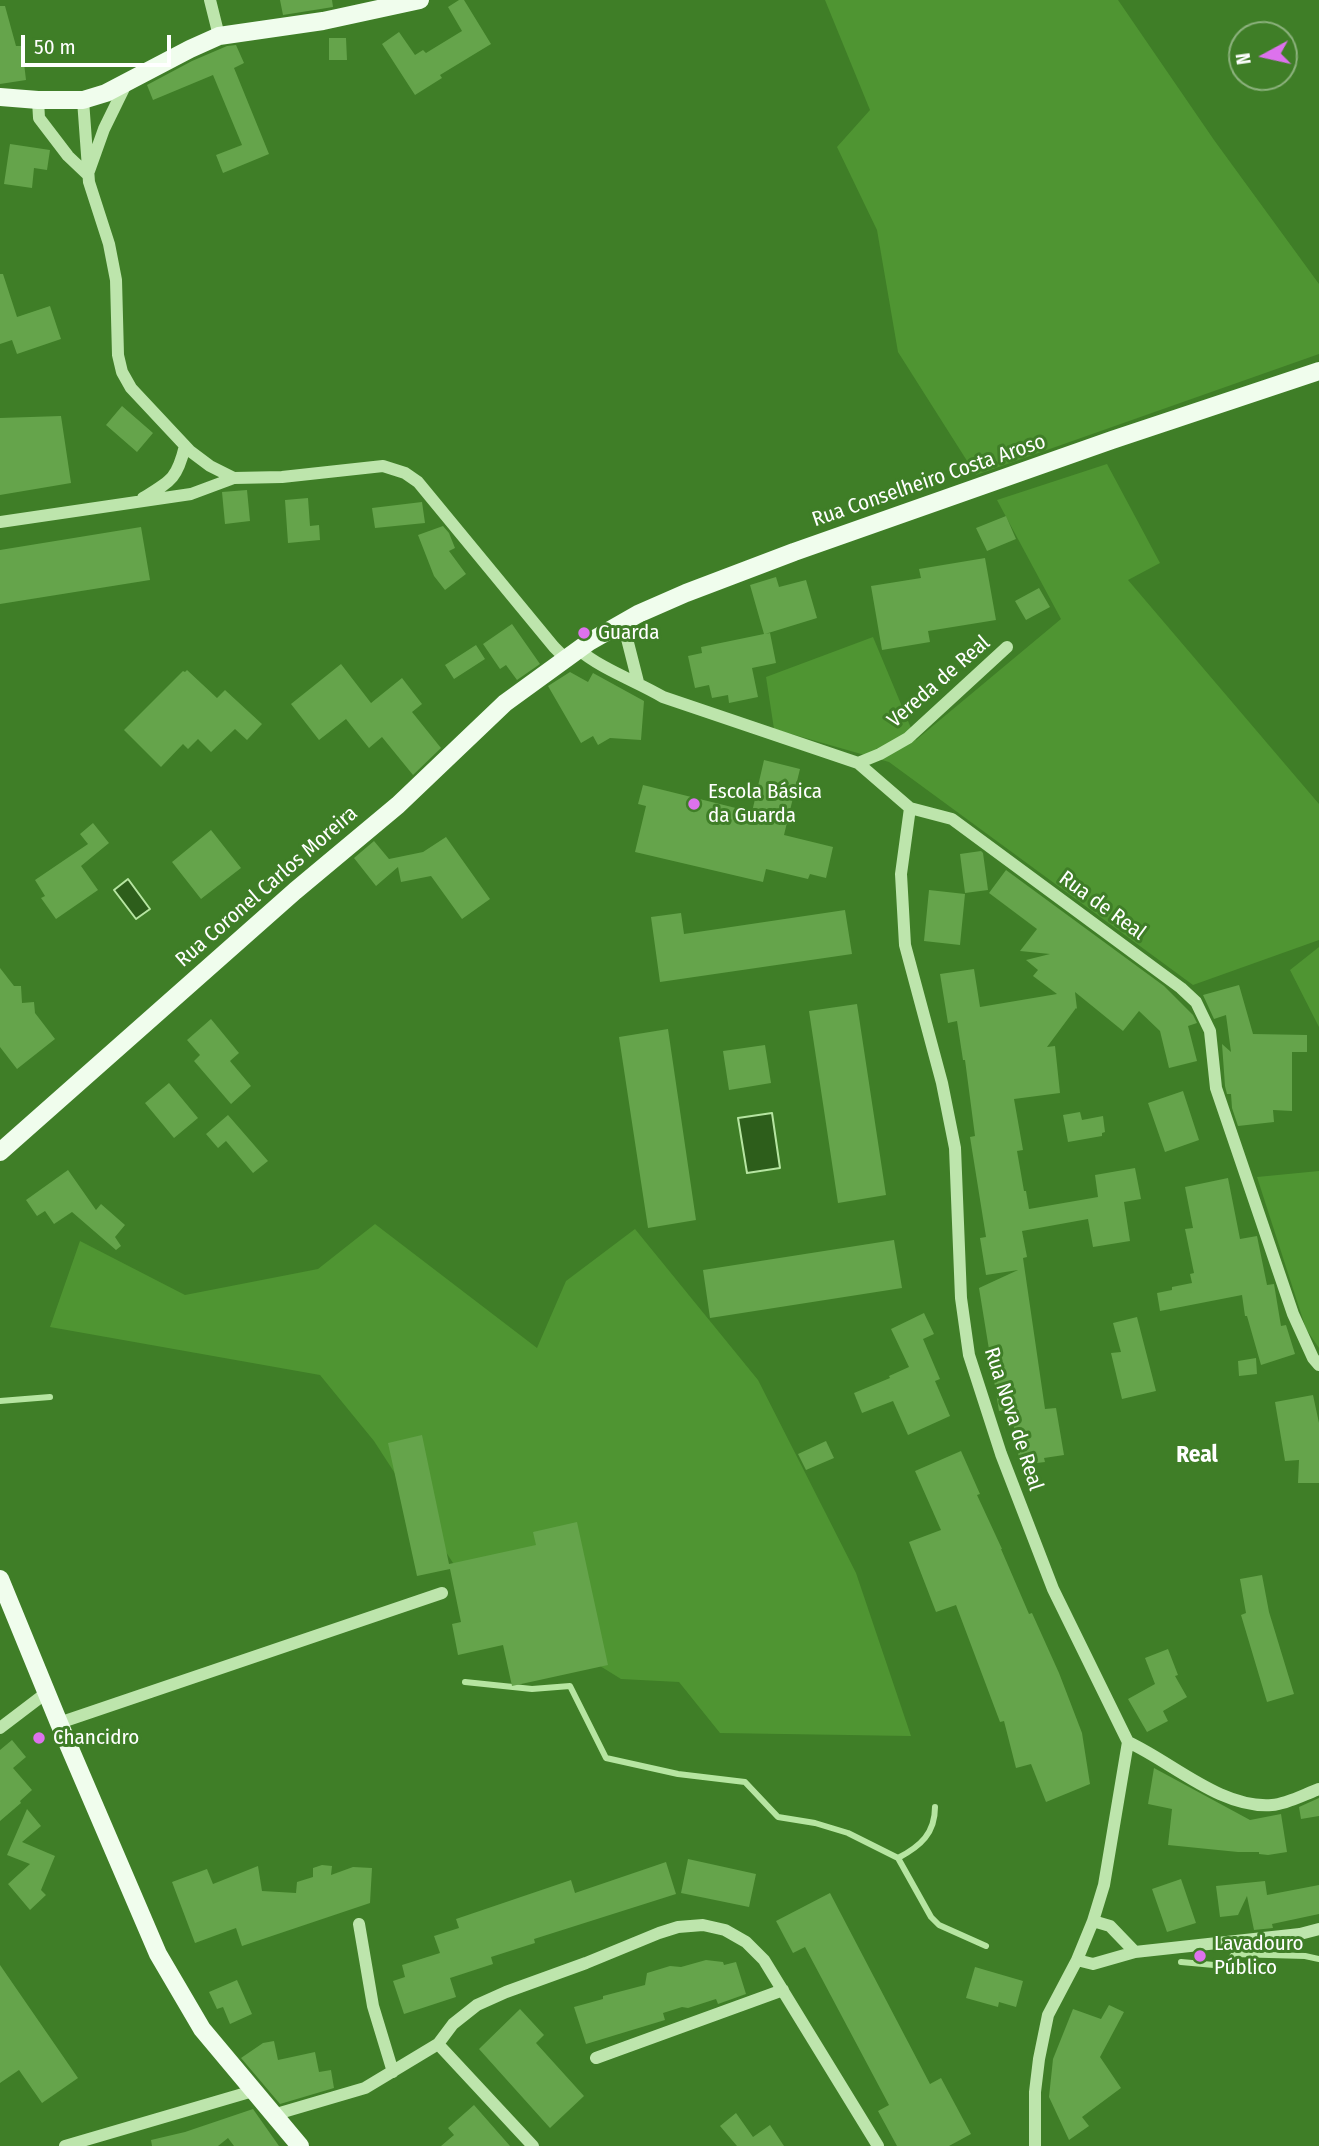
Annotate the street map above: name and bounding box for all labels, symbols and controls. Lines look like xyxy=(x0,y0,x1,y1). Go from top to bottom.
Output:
scale bar xyxy=(24,21,175,65)
north arrow xyxy=(1228,21,1298,91)
text: 50 m xyxy=(34,34,76,60)
text: N xyxy=(1232,51,1256,66)
street label: Rua Conselheiro Costa Aroso xyxy=(809,429,1049,533)
place label: Guarda xyxy=(598,620,660,646)
marker: Guarda xyxy=(576,625,592,641)
street label: Vereda de Real xyxy=(883,631,995,733)
place label: Escola Básica da Guarda xyxy=(708,779,822,829)
marker: Escola Básica da Guarda xyxy=(686,796,702,812)
street label: Rua Coronel Carlos Moreira xyxy=(171,801,363,973)
street label: Rua de Real xyxy=(1054,866,1150,946)
street label: Rua Nova de Real xyxy=(978,1344,1048,1494)
district label: Real xyxy=(1176,1442,1218,1470)
place label: Chancidro xyxy=(53,1725,139,1751)
marker: Chancidro xyxy=(31,1730,47,1746)
place label: Lavadouro Público xyxy=(1214,1931,1304,1981)
marker: Lavadouro Público xyxy=(1192,1948,1208,1964)

